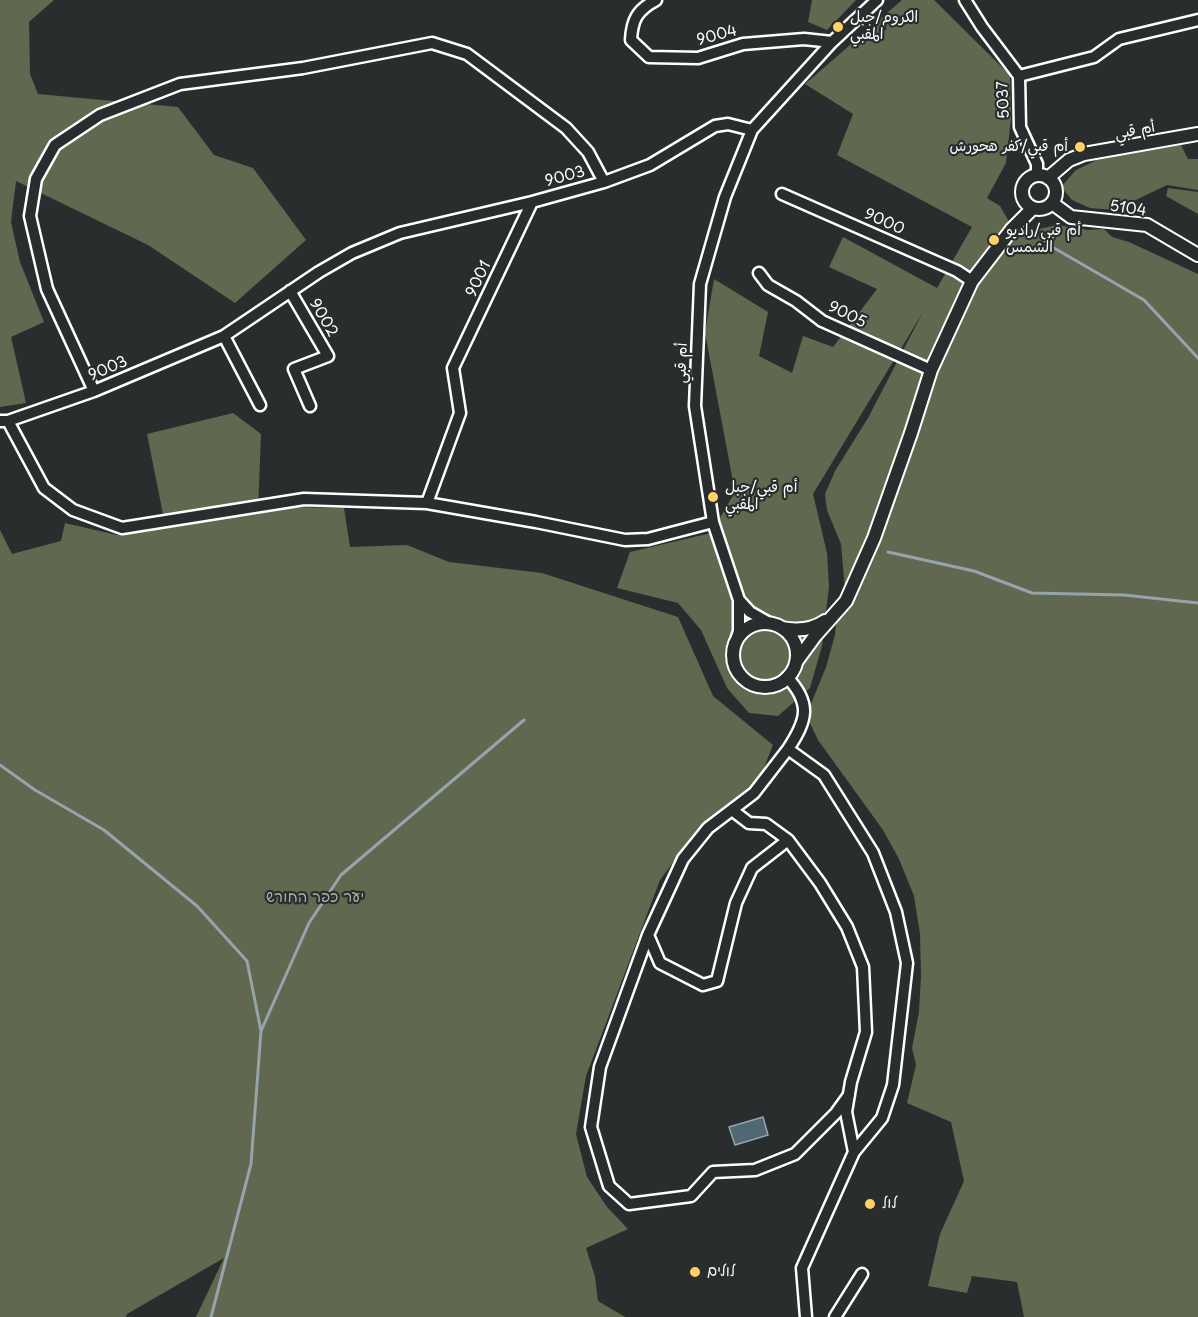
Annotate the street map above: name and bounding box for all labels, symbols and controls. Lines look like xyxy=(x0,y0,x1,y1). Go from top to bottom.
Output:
place label: الكروم/جبل المقبي xyxy=(850,9,918,44)
marker: الكروم/جبل المقبي xyxy=(831,20,845,34)
street label: 9004 xyxy=(695,22,739,50)
street label: 5037 xyxy=(994,81,1014,119)
street label: أم قبي xyxy=(1113,118,1157,144)
place label: أم قبي/كفر هحورش xyxy=(950,138,1068,156)
marker: أم قبي/كفر هحورش xyxy=(1073,140,1087,154)
street label: 9003 xyxy=(543,163,587,191)
street label: 5104 xyxy=(1108,198,1148,220)
street label: 9000 xyxy=(861,205,907,239)
place label: أم قبي/راديو الشمس xyxy=(1006,222,1081,257)
marker: أم قبي/راديو الشمس xyxy=(987,233,1001,247)
street label: 9001 xyxy=(463,258,495,300)
street label: 9002 xyxy=(305,296,341,340)
street label: 9005 xyxy=(825,298,869,332)
street label: أم قبي xyxy=(672,342,692,384)
street label: 9003 xyxy=(86,353,130,385)
place label: أم قبي/جبل المقبي xyxy=(725,479,797,514)
marker: أم قبي/جبل المقبي xyxy=(706,490,720,504)
park label: יער כפר החורש xyxy=(266,889,364,907)
place label: לול xyxy=(882,1195,897,1213)
marker: לול xyxy=(863,1197,877,1211)
place label: לולים xyxy=(707,1263,735,1281)
marker: לולים xyxy=(688,1265,702,1279)

